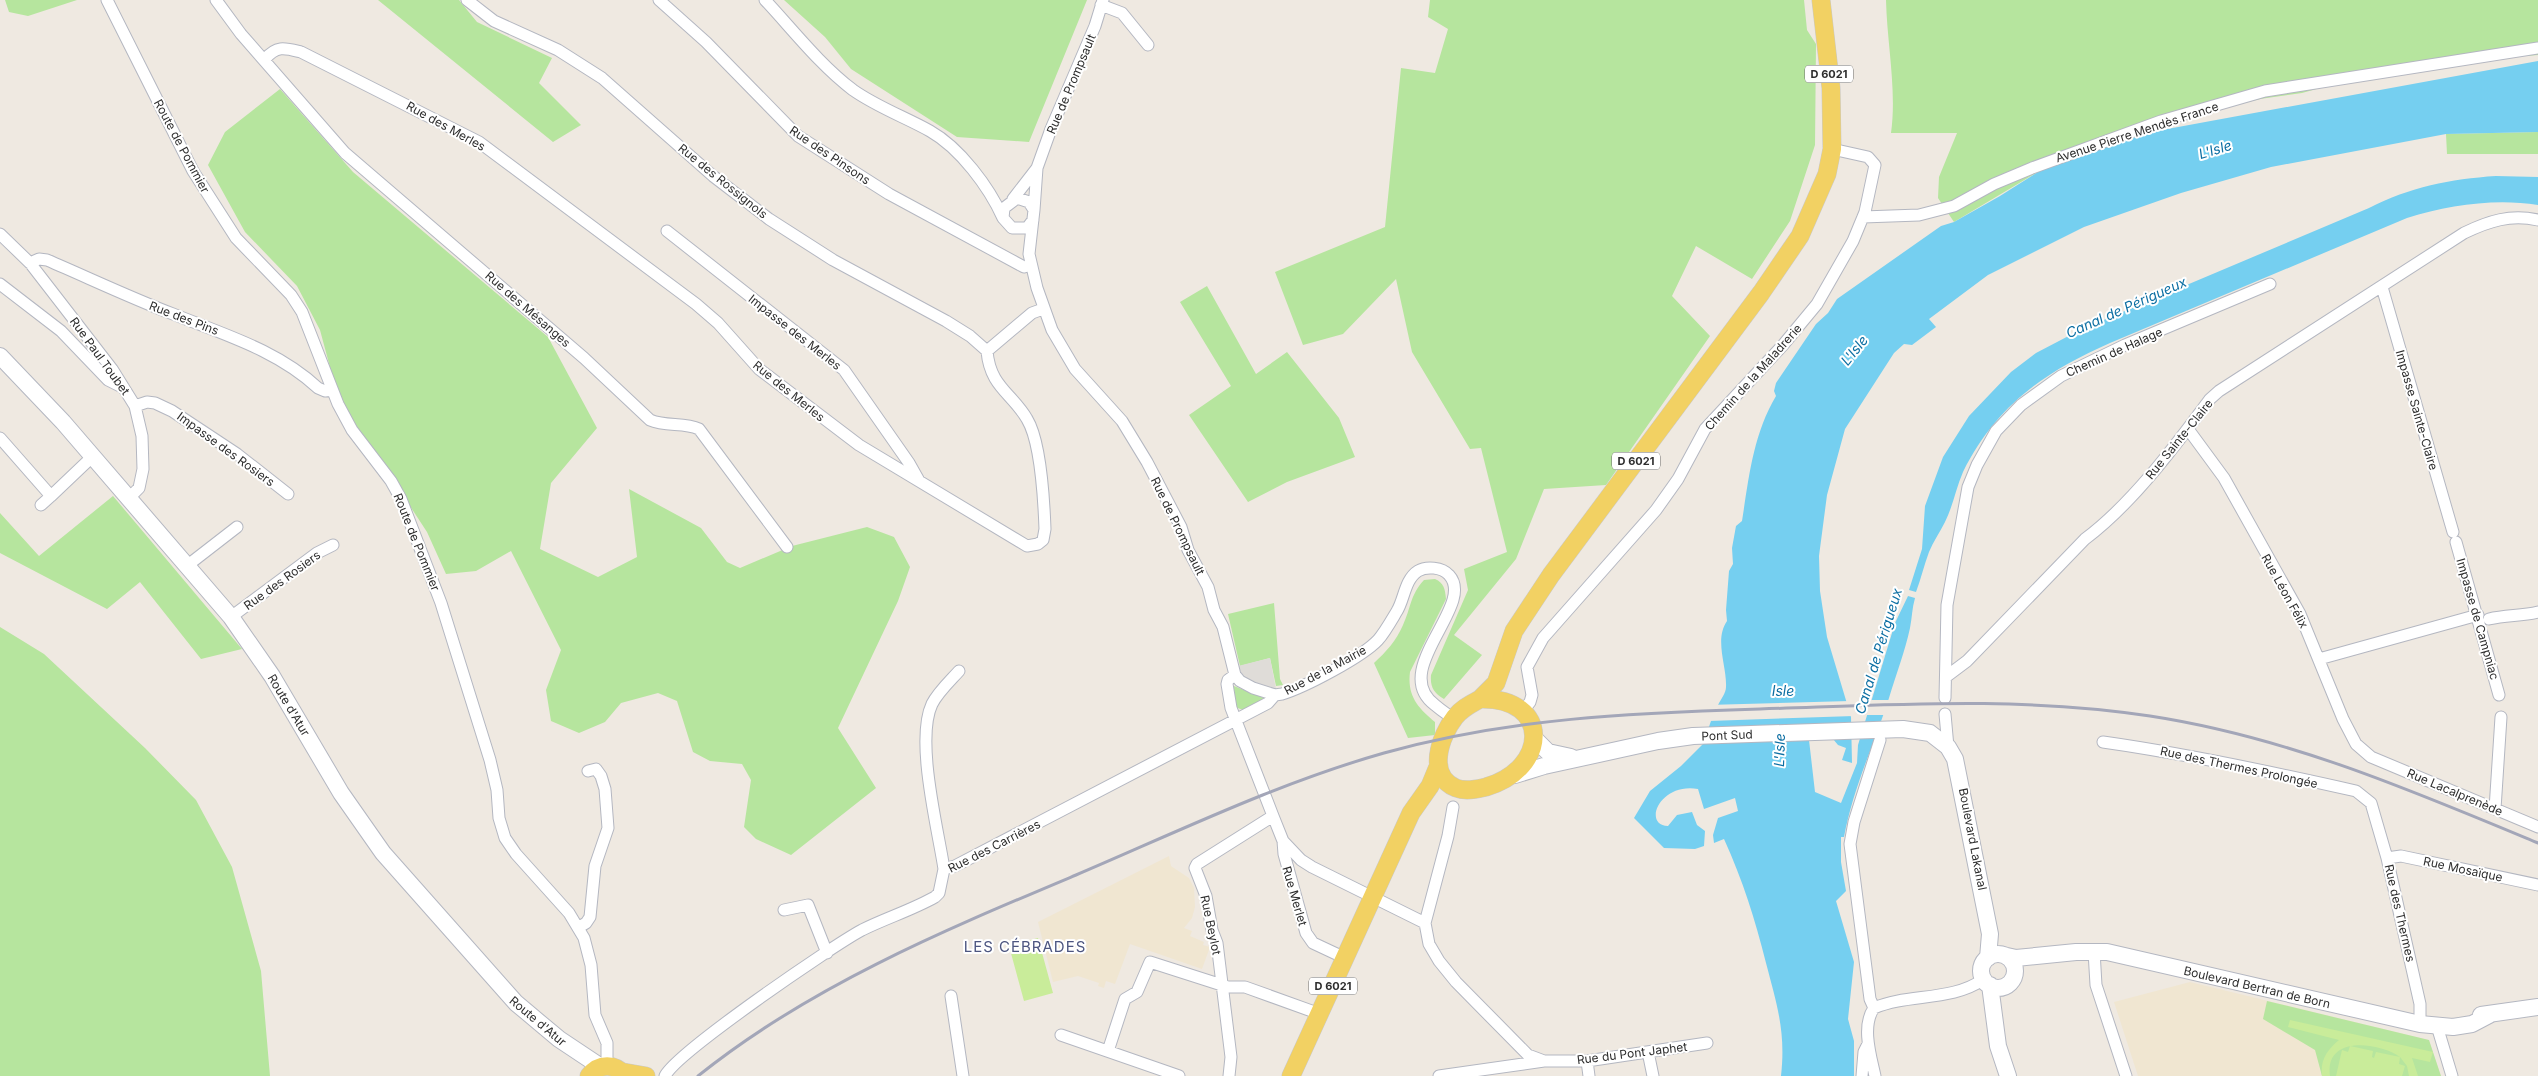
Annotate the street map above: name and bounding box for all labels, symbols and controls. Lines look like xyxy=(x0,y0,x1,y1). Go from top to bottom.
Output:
street label: Rue de Prompsault xyxy=(1043,32,1099,136)
road number: D 6021 xyxy=(1805,66,1853,82)
street label: Route de Pommier xyxy=(151,97,213,196)
street label: Rue des Merles xyxy=(404,98,488,154)
street label: Avenue Pierre Mendès France xyxy=(2054,99,2220,165)
street label: Rue des Pinsons xyxy=(787,123,873,187)
water label: L'Isle xyxy=(2197,136,2233,162)
street label: Rue des Rossignols xyxy=(675,140,771,222)
street label: Rue des Mésanges xyxy=(482,268,574,350)
water label: Canal de Périgueux xyxy=(2063,273,2189,341)
street label: Impasse des Merles xyxy=(746,291,844,373)
street label: Rue des Pins xyxy=(147,298,221,338)
street label: Rue Paul Toubet xyxy=(67,314,133,398)
street label: Chemin de la Maladrerie xyxy=(1701,321,1805,433)
street label: Chemin de Halage xyxy=(2063,324,2165,380)
water label: L'Isle xyxy=(1837,332,1871,368)
street label: Impasse Sainte-Claire xyxy=(2393,348,2441,472)
street label: Rue des Merles xyxy=(750,357,828,425)
street label: Rue Sainte-Claire xyxy=(2142,396,2216,482)
street label: Impasse des Rosiers xyxy=(174,409,278,489)
road number: D 6021 xyxy=(1612,452,1660,470)
street label: Rue de Prompsault xyxy=(1148,475,1208,577)
street label: Route de Pommier xyxy=(391,491,444,593)
street label: Rue des Rosiers xyxy=(241,547,323,613)
street label: Rue Léon Félix xyxy=(2258,551,2312,631)
street label: Impasse de Campniac xyxy=(2453,557,2503,682)
water label: Canal de Périgueux xyxy=(1851,586,1905,716)
street label: Rue de la Mairie xyxy=(1281,642,1369,698)
street label: Route d'Atur xyxy=(265,671,314,739)
water label: Isle xyxy=(1772,682,1794,699)
street label: Pont Sud xyxy=(1701,727,1753,743)
water label: L'Isle xyxy=(1770,733,1788,767)
street label: Rue des Thermes Prolongée xyxy=(2159,743,2319,791)
street label: Rue Lacalprenède xyxy=(2405,765,2505,819)
street label: Boulevard Lakanal xyxy=(1956,787,1990,891)
street label: Rue des Carrières xyxy=(945,816,1043,876)
street label: Rue Mosaïque xyxy=(2422,853,2504,885)
street label: Rue des Thermes xyxy=(2381,863,2419,963)
street label: Rue Merlet xyxy=(1279,864,1311,928)
street label: Rue Beylot xyxy=(1197,894,1225,956)
district label: LES CÉBRADES xyxy=(964,937,1086,956)
street label: Boulevard Bertran de Born xyxy=(2182,963,2332,1011)
road number: D 6021 xyxy=(1309,978,1357,994)
street label: Route d'Atur xyxy=(507,993,570,1049)
street label: Rue du Pont Japhet xyxy=(1576,1039,1688,1067)

